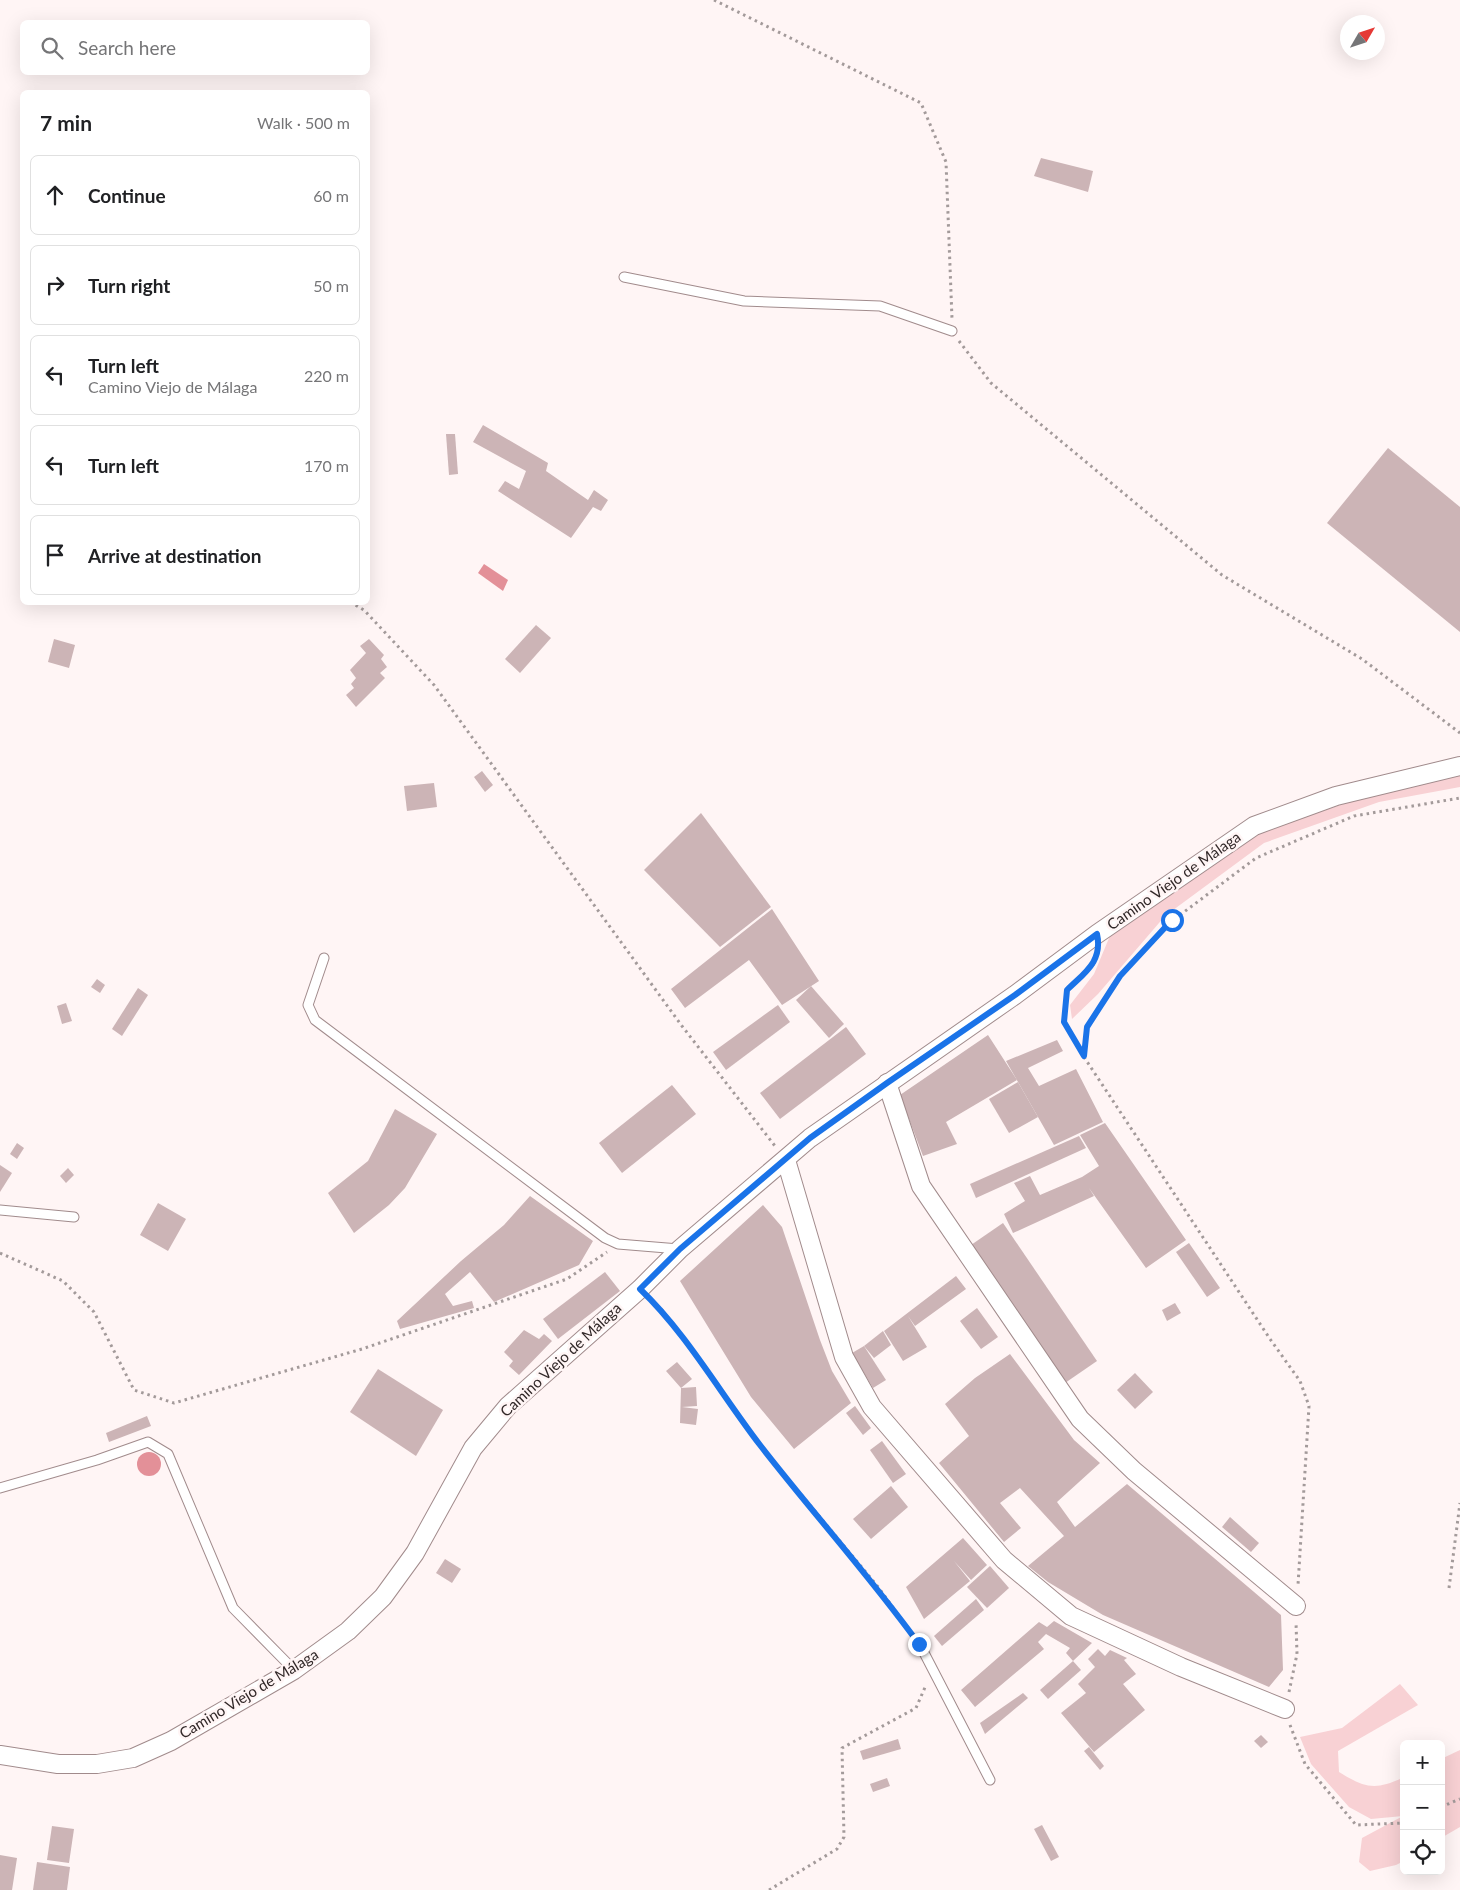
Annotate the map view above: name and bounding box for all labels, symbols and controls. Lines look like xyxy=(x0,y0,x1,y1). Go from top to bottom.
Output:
north arrow xyxy=(1340,15,1385,60)
search box xyxy=(20,20,370,75)
icon: search xyxy=(38,34,66,62)
text: Search here xyxy=(78,36,176,59)
text: 7 min xyxy=(40,110,92,135)
text: Walk · 500 m xyxy=(257,113,350,132)
icon: ahead xyxy=(41,181,69,209)
text: Continue xyxy=(88,184,166,207)
text: 60 m xyxy=(313,186,349,205)
icon: right xyxy=(41,271,69,299)
text: Turn right xyxy=(88,274,170,297)
text: 50 m xyxy=(313,276,349,295)
text: Turn left xyxy=(88,354,159,377)
icon: left xyxy=(41,361,69,389)
text: 220 m xyxy=(304,366,349,385)
text: Camino Viejo de Málaga xyxy=(88,377,257,396)
icon: left xyxy=(41,451,69,479)
text: Turn left xyxy=(88,454,159,477)
text: 170 m xyxy=(304,456,349,475)
icon: arrive xyxy=(41,541,69,569)
text: Arrive at destination xyxy=(88,544,261,567)
street label: Camino Viejo de Málaga xyxy=(1103,827,1244,933)
route start xyxy=(1161,909,1184,932)
street label: Camino Viejo de Málaga xyxy=(496,1299,625,1420)
route end xyxy=(908,1633,931,1656)
street label: Camino Viejo de Málaga xyxy=(176,1645,321,1742)
map controls xyxy=(1400,1740,1445,1875)
button: + xyxy=(1400,1740,1445,1785)
button: − xyxy=(1400,1785,1445,1830)
button: locate xyxy=(1400,1830,1445,1875)

